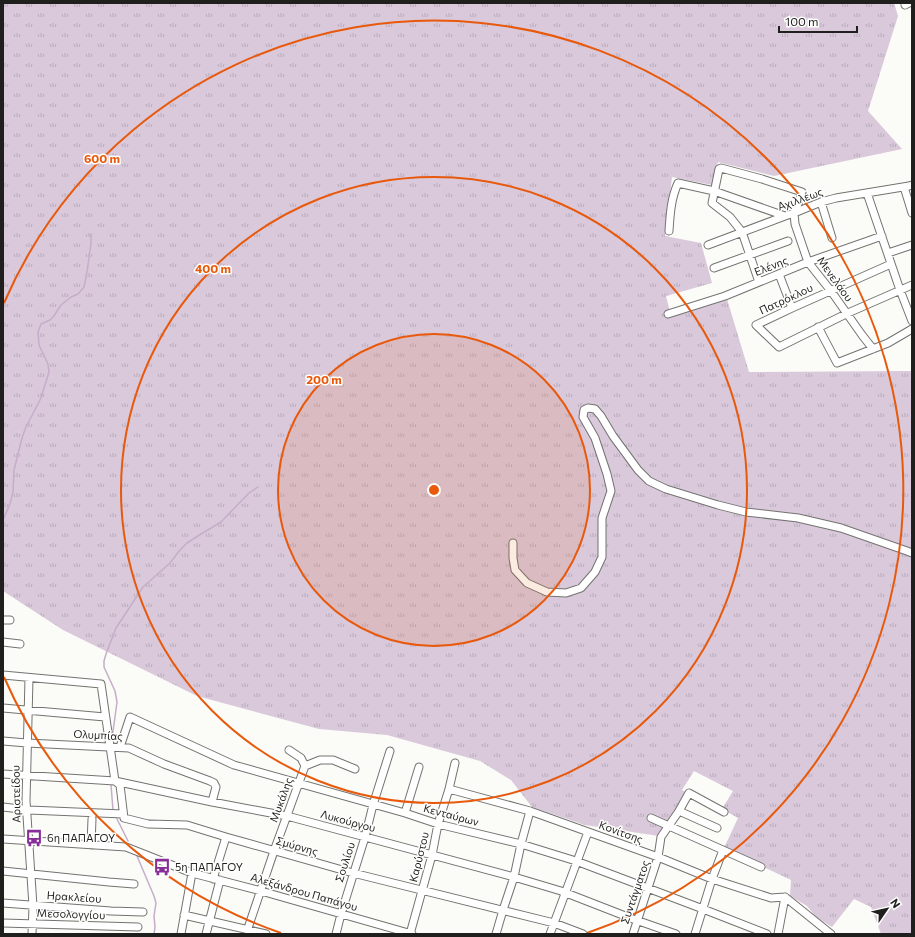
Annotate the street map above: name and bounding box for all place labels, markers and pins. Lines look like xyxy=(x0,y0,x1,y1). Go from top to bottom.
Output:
centre of rings xyxy=(427,483,441,497)
bus stop icon: 6η ΠΑΠΑΓΟΥ xyxy=(24,828,44,848)
place label: 6η ΠΑΠΑΓΟΥ xyxy=(47,831,115,844)
bus stop icon: 5η ΠΑΠΑΓΟΥ xyxy=(152,857,172,877)
place label: 5η ΠΑΠΑΓΟΥ xyxy=(175,860,243,873)

